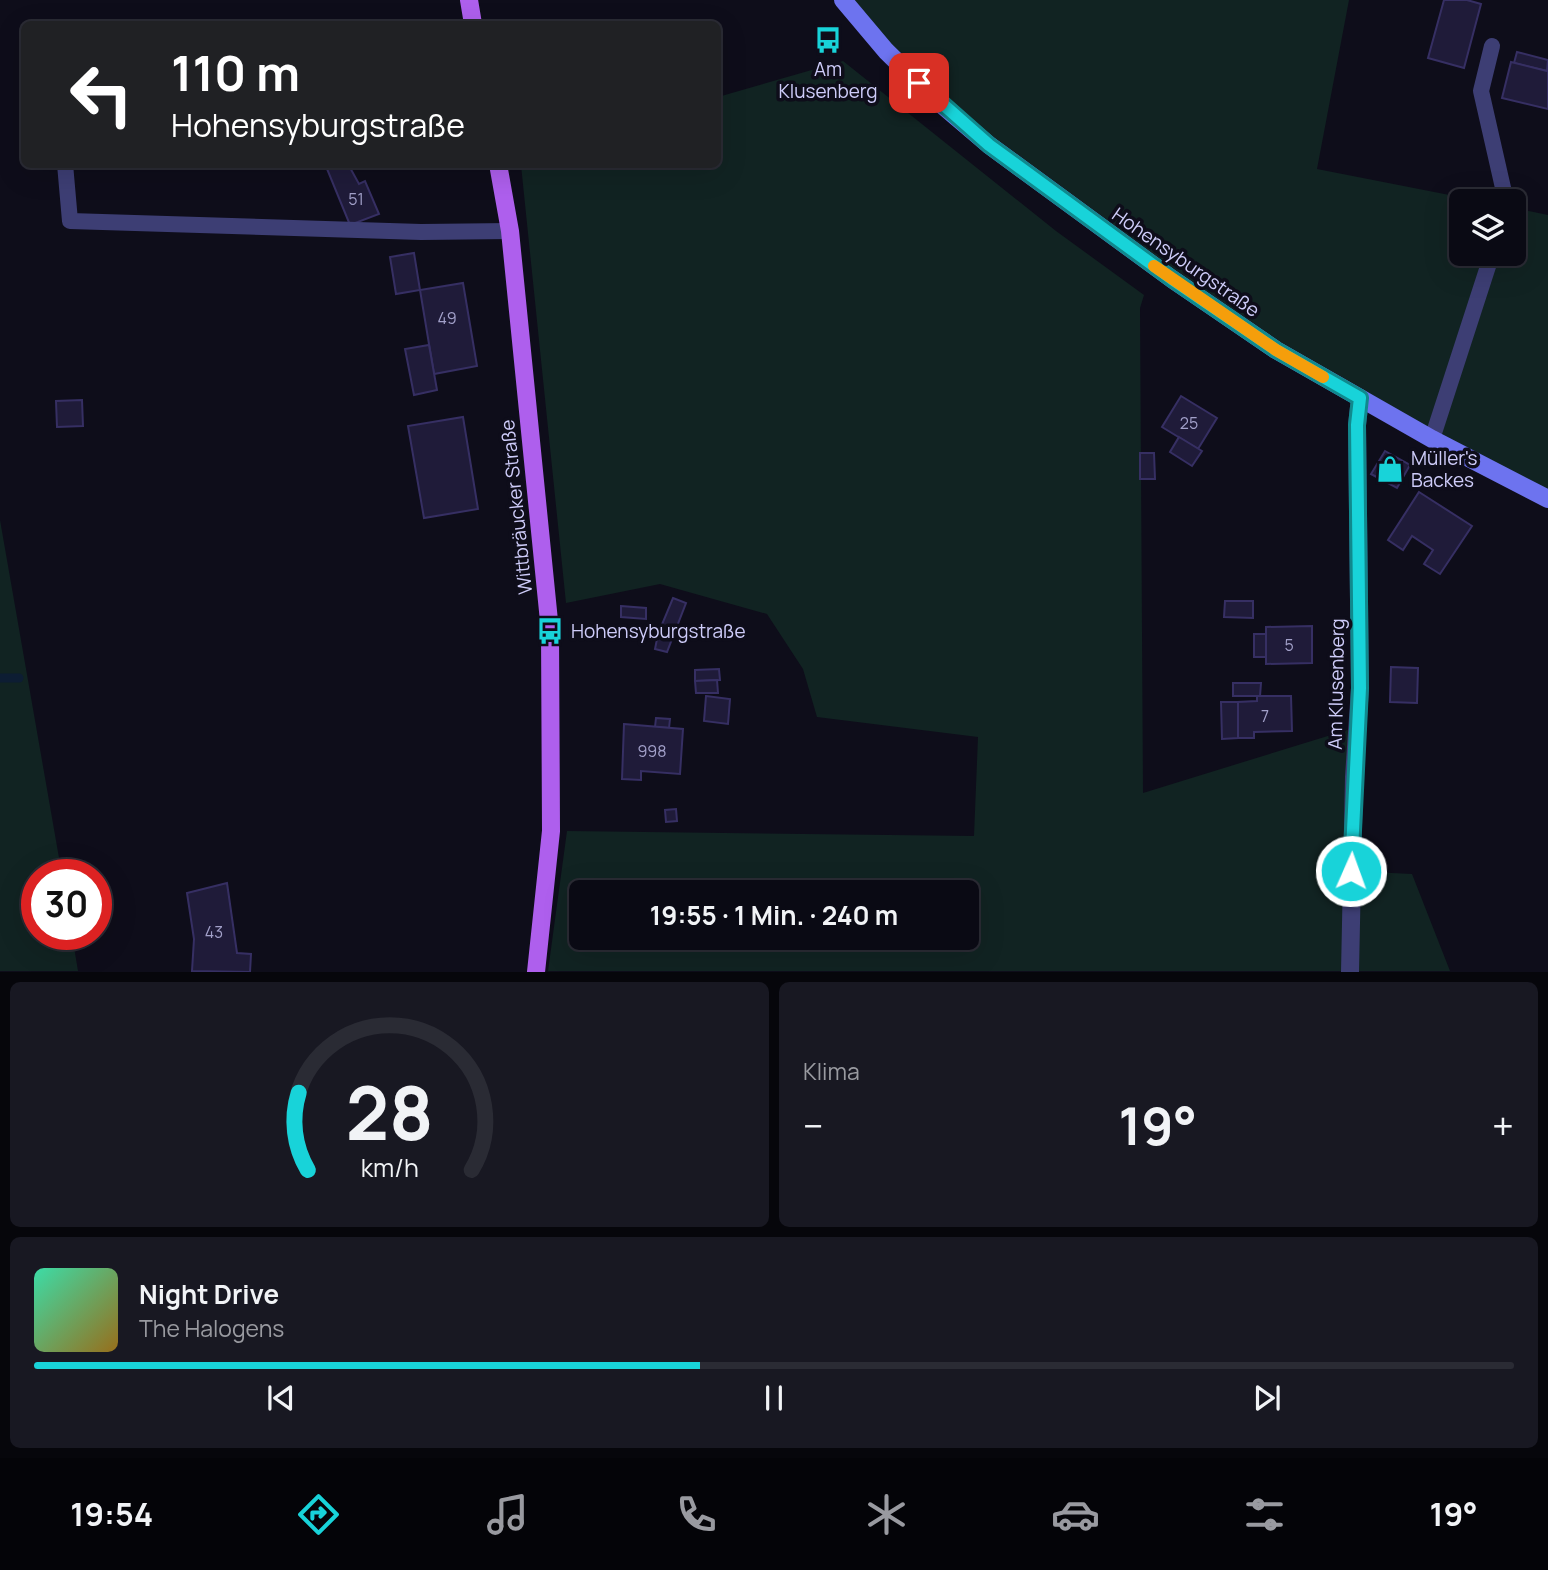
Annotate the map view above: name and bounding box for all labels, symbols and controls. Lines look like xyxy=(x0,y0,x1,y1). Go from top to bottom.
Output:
bus stop icon: Am Klusenberg xyxy=(813,25,843,55)
text: 110 m xyxy=(171,39,300,106)
icon: left xyxy=(56,49,147,140)
pin xyxy=(889,53,949,113)
place label: Am Klusenberg xyxy=(778,56,878,104)
icon: arrive xyxy=(900,64,938,102)
text: Hohensyburgstraße xyxy=(171,103,465,147)
house number: 51 xyxy=(348,188,364,210)
map controls xyxy=(1449,189,1526,266)
button: layers xyxy=(1449,189,1526,266)
street label: Hohensyburgstraße xyxy=(1107,201,1265,323)
house number: 49 xyxy=(437,307,457,329)
house number: 25 xyxy=(1180,412,1198,434)
street label: Wittbräucker Straße xyxy=(494,418,538,596)
place label: Müller's Backes xyxy=(1411,445,1478,493)
shop icon: Müller's Backes xyxy=(1375,454,1405,484)
bus stop icon: Hohensyburgstraße xyxy=(535,616,565,646)
place label: Hohensyburgstraße xyxy=(571,618,746,644)
street label: Am Klusenberg xyxy=(1322,618,1350,750)
house number: 5 xyxy=(1284,634,1294,656)
house number: 7 xyxy=(1261,705,1269,727)
house number: 998 xyxy=(637,740,667,762)
position arrow xyxy=(1314,834,1388,908)
speed limit sign: 30 xyxy=(21,859,112,950)
text: 19:55 · 1 Min. · 240 m xyxy=(650,897,898,933)
house number: 43 xyxy=(205,921,223,943)
text: Klima xyxy=(803,1055,860,1087)
text: 28 xyxy=(346,1063,433,1163)
text: 19° xyxy=(1119,1090,1197,1161)
text: − xyxy=(803,1099,824,1151)
text: + xyxy=(1492,1099,1514,1151)
text: km/h xyxy=(360,1150,419,1185)
text: Night Drive xyxy=(139,1276,279,1312)
text: The Halogens xyxy=(139,1312,284,1344)
icon: previous xyxy=(262,1379,300,1417)
icon: pause xyxy=(755,1379,793,1417)
icon: next xyxy=(1248,1379,1286,1417)
icon: directions xyxy=(294,1490,343,1539)
icon: music xyxy=(483,1490,532,1539)
icon: phone xyxy=(672,1490,721,1539)
icon: climate xyxy=(862,1490,911,1539)
icon: car xyxy=(1051,1490,1100,1539)
icon: filters xyxy=(1240,1490,1289,1539)
text: 19:54 xyxy=(70,1492,153,1536)
text: 19° xyxy=(1429,1492,1478,1536)

